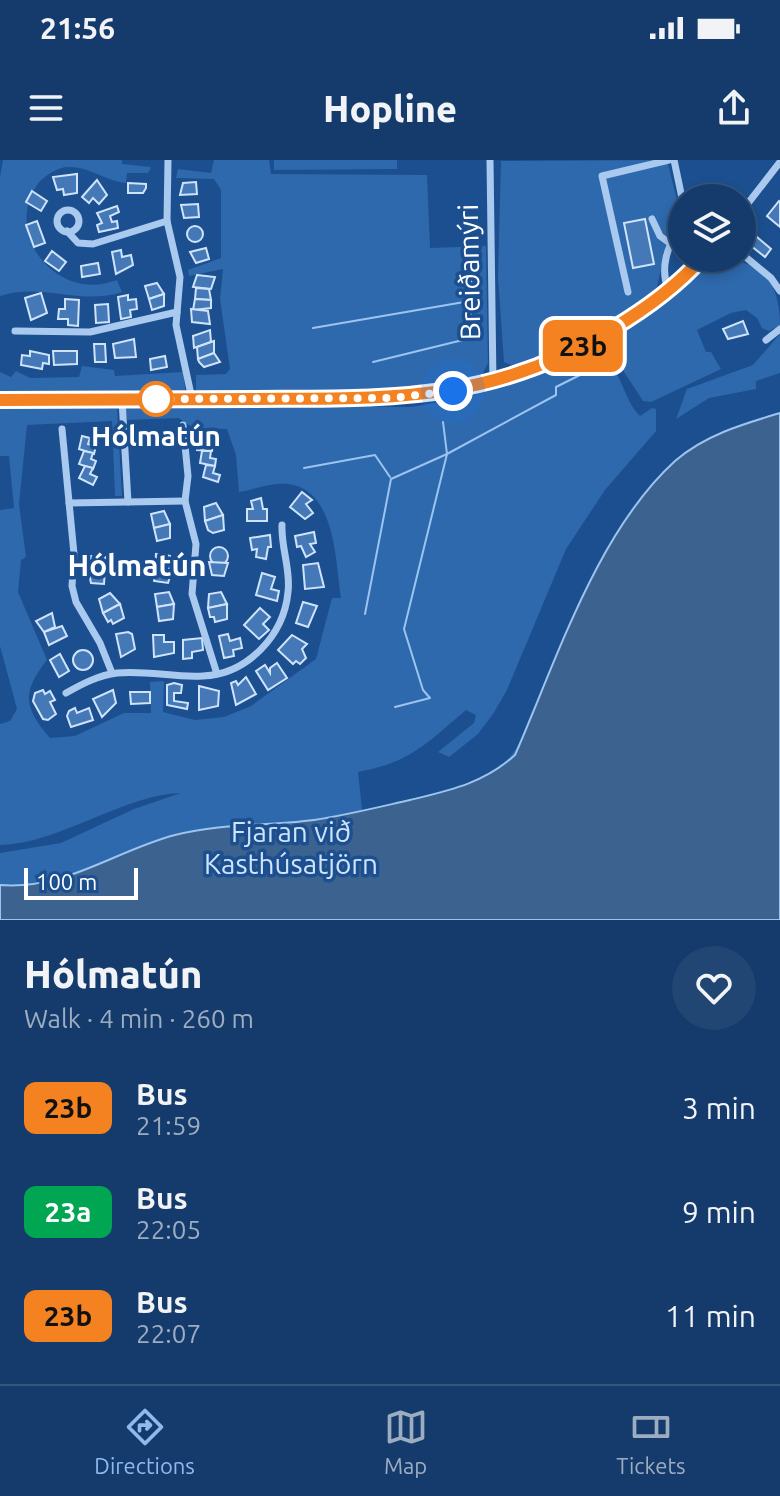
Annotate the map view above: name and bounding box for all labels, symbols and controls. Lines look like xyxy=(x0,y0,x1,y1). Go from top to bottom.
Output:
text: 21:56 xyxy=(40,11,115,45)
icon: menu xyxy=(24,86,68,130)
icon: share xyxy=(712,86,756,130)
text: Hopline xyxy=(323,88,457,129)
map controls xyxy=(668,184,756,272)
button: layers xyxy=(668,184,756,272)
street label: Breiðamýri xyxy=(452,204,485,340)
line badge: 23b xyxy=(537,320,629,372)
text: 23b xyxy=(559,330,607,361)
your location xyxy=(433,371,473,411)
marker: Hólmatún xyxy=(139,382,173,416)
place label: Hólmatún xyxy=(91,420,221,451)
district label: Hólmatún xyxy=(67,548,207,582)
park label: Fjaran við Kasthúsatjörn xyxy=(204,816,378,879)
scale bar xyxy=(24,864,138,900)
text: 100 m xyxy=(36,869,97,894)
button: heart xyxy=(672,946,756,1030)
text: Hólmatún xyxy=(24,953,202,995)
text: Walk · 4 min · 260 m xyxy=(24,1004,254,1033)
text: Bus xyxy=(136,1077,188,1111)
text: 3 min xyxy=(682,1091,756,1125)
text: 23b xyxy=(44,1092,92,1123)
text: 21:59 xyxy=(136,1111,201,1140)
text: Bus xyxy=(136,1181,188,1215)
text: 9 min xyxy=(682,1195,756,1229)
text: 23a xyxy=(45,1196,91,1227)
text: 22:05 xyxy=(136,1215,201,1244)
text: Bus xyxy=(136,1285,188,1319)
text: 11 min xyxy=(665,1299,756,1333)
text: 23b xyxy=(44,1300,92,1331)
text: 22:07 xyxy=(136,1319,201,1348)
tab: Directions xyxy=(94,1405,195,1478)
tab: Map xyxy=(384,1405,428,1478)
tab: Tickets xyxy=(616,1405,686,1478)

